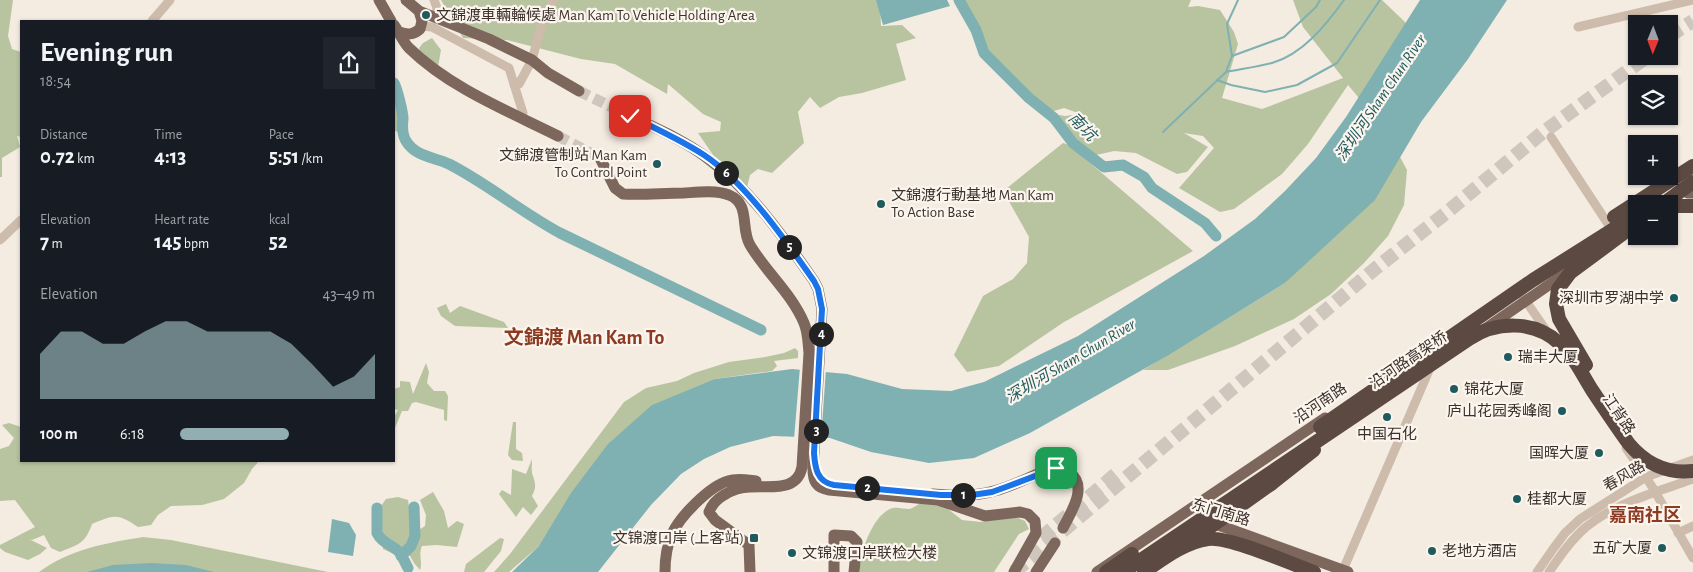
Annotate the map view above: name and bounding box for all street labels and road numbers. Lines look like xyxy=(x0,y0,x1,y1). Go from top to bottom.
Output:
street label: 沿河路高架桥 xyxy=(1366,328,1450,392)
street label: 沿河南路 xyxy=(1291,380,1349,426)
street label: 江背路 xyxy=(1600,391,1638,437)
street label: 春风路 xyxy=(1601,458,1647,494)
street label: 东门南路 xyxy=(1190,496,1252,528)

